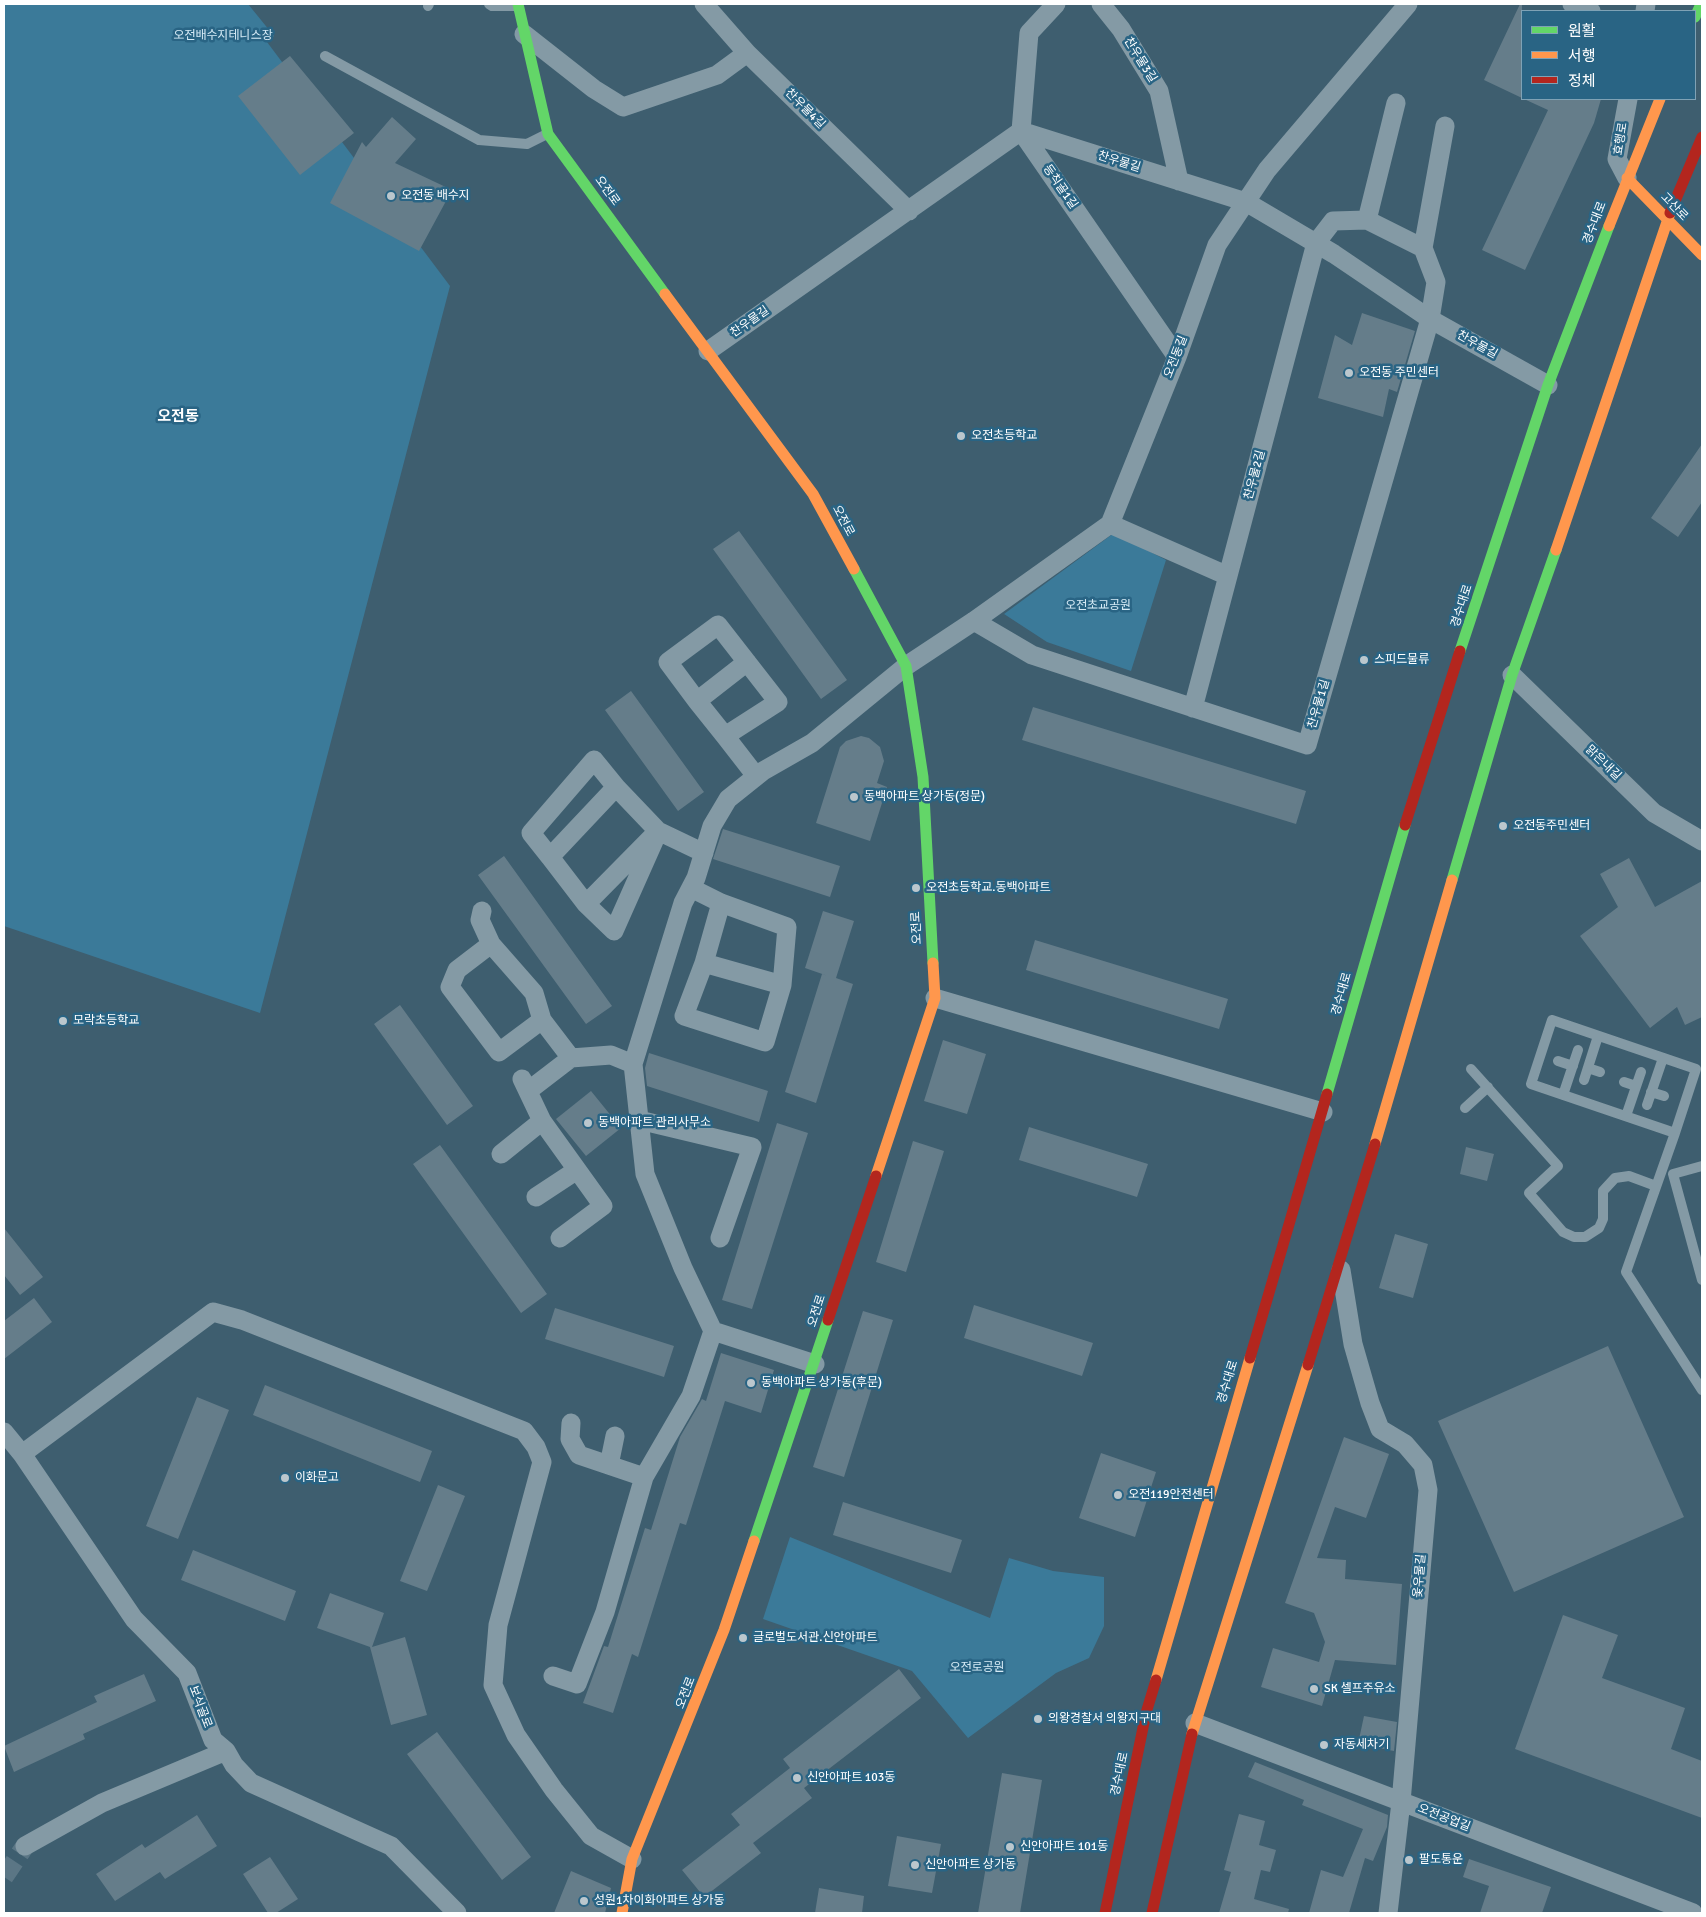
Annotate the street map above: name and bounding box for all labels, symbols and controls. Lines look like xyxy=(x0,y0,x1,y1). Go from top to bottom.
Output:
legend xyxy=(1521,10,1696,100)
text: 원활 xyxy=(1568,22,1596,40)
park label: 오전배수지테니스장 xyxy=(173,29,273,43)
street label: 찬우물3길 xyxy=(1120,35,1160,85)
text: 서행 xyxy=(1568,47,1596,65)
text: 정체 xyxy=(1568,72,1596,90)
street label: 찬우물4길 xyxy=(782,86,828,132)
street label: 효행로 xyxy=(1611,122,1631,156)
street label: 찬우물길 xyxy=(1096,149,1142,175)
street label: 등칙골1길 xyxy=(1040,162,1080,212)
street label: 오전로 xyxy=(591,173,623,209)
place label: 오전동 배수지 xyxy=(401,189,470,203)
marker: 오전동 배수지 xyxy=(385,190,397,202)
street label: 고산로 xyxy=(1657,190,1691,224)
street label: 경수대로 xyxy=(1580,200,1610,246)
street label: 찬우물길 xyxy=(728,303,772,341)
street label: 찬우물길 xyxy=(1454,328,1500,362)
street label: 오전동길 xyxy=(1161,334,1191,380)
place label: 오전동 주민센터 xyxy=(1359,366,1439,380)
marker: 오전동 주민센터 xyxy=(1343,367,1355,379)
district label: 오전동 xyxy=(157,408,199,426)
place label: 오전초등학교 xyxy=(971,429,1037,443)
marker: 오전초등학교 xyxy=(955,430,967,442)
street label: 찬우물2길 xyxy=(1241,449,1269,501)
street label: 오전로 xyxy=(829,503,857,539)
street label: 경수대로 xyxy=(1448,583,1476,629)
park label: 오전초교공원 xyxy=(1065,599,1131,613)
place label: 스피드물류 xyxy=(1374,653,1429,667)
marker: 스피드물류 xyxy=(1358,654,1370,666)
street label: 찬우물1길 xyxy=(1305,678,1333,730)
street label: 맑은내길 xyxy=(1582,742,1624,784)
place label: 동백아파트 상가동(정문) xyxy=(864,790,985,804)
marker: 동백아파트 상가동(정문) xyxy=(848,791,860,803)
place label: 오전동주민센터 xyxy=(1513,819,1590,833)
marker: 오전동주민센터 xyxy=(1497,820,1509,832)
place label: 오전초등학교.동백아파트 xyxy=(926,881,1051,895)
marker: 오전초등학교.동백아파트 xyxy=(910,882,922,894)
street label: 오전로 xyxy=(909,911,925,945)
street label: 경수대로 xyxy=(1329,971,1355,1017)
place label: 모락초등학교 xyxy=(73,1014,139,1028)
marker: 모락초등학교 xyxy=(57,1015,69,1027)
place label: 동백아파트 관리사무소 xyxy=(598,1116,711,1130)
marker: 동백아파트 관리사무소 xyxy=(582,1117,594,1129)
street label: 오전로 xyxy=(805,1293,829,1329)
street label: 경수대로 xyxy=(1215,1359,1241,1405)
place label: 동백아파트 상가동(후문) xyxy=(761,1376,882,1390)
marker: 동백아파트 상가동(후문) xyxy=(745,1377,757,1389)
place label: 이화문고 xyxy=(295,1471,339,1485)
marker: 이화문고 xyxy=(279,1472,291,1484)
place label: 오전119안전센터 xyxy=(1128,1488,1214,1502)
marker: 오전119안전센터 xyxy=(1112,1489,1124,1501)
street label: 옻우물길 xyxy=(1411,1553,1429,1599)
place label: 글로벌도서관.신안아파트 xyxy=(753,1631,878,1645)
marker: 글로벌도서관.신안아파트 xyxy=(737,1632,749,1644)
park label: 오전로공원 xyxy=(949,1661,1005,1675)
street label: 오전로 xyxy=(673,1675,699,1711)
place label: SK 셀프주유소 xyxy=(1324,1682,1396,1696)
marker: SK 셀프주유소 xyxy=(1308,1683,1320,1695)
street label: 보식골로 xyxy=(185,1684,215,1730)
place label: 의왕경찰서 의왕지구대 xyxy=(1048,1712,1161,1726)
marker: 의왕경찰서 의왕지구대 xyxy=(1032,1713,1044,1725)
place label: 자동세차기 xyxy=(1334,1738,1389,1752)
marker: 자동세차기 xyxy=(1318,1739,1330,1751)
street label: 경수대로 xyxy=(1108,1751,1132,1797)
place label: 신안아파트 103동 xyxy=(807,1771,895,1785)
marker: 신안아파트 103동 xyxy=(791,1772,803,1784)
street label: 오전공업길 xyxy=(1416,1801,1472,1835)
place label: 신안아파트 101동 xyxy=(1020,1840,1108,1854)
marker: 신안아파트 101동 xyxy=(1004,1841,1016,1853)
place label: 팔도통운 xyxy=(1419,1853,1463,1867)
marker: 팔도통운 xyxy=(1403,1854,1415,1866)
place label: 신안아파트 상가동 xyxy=(925,1858,1016,1872)
marker: 신안아파트 상가동 xyxy=(909,1859,921,1871)
place label: 성원1차이화아파트 상가동 xyxy=(594,1894,725,1908)
marker: 성원1차이화아파트 상가동 xyxy=(578,1895,590,1907)

